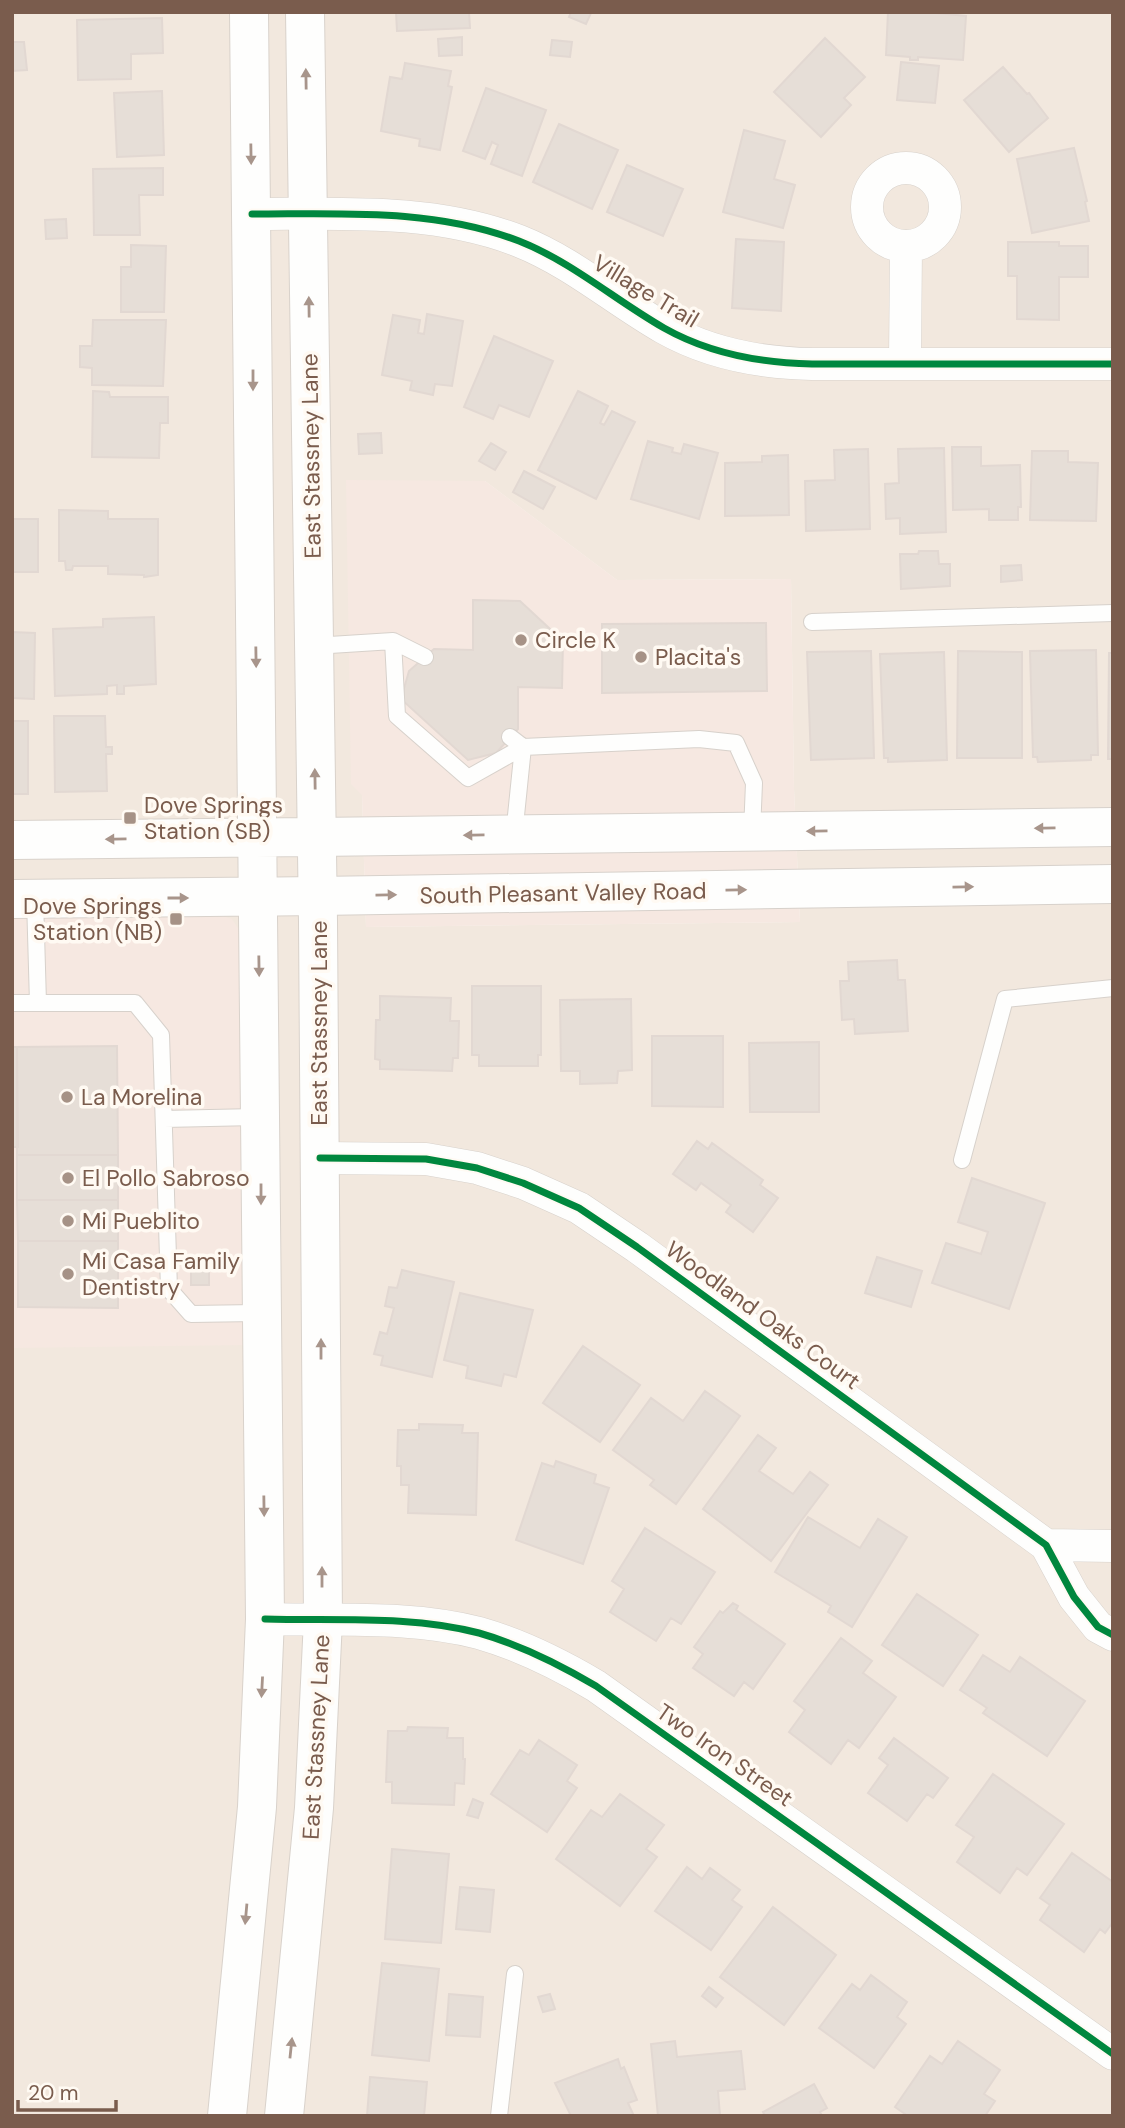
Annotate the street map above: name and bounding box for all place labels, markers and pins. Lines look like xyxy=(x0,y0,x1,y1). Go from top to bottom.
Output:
place label: Circle K xyxy=(535,625,616,655)
marker: Circle K xyxy=(513,632,529,648)
place label: Placita's xyxy=(655,642,741,672)
marker: Placita's xyxy=(633,649,649,665)
place label: Dove Springs Station (SB) xyxy=(144,790,283,846)
marker: Dove Springs Station (SB) xyxy=(122,810,138,826)
place label: Dove Springs Station (NB) xyxy=(23,891,162,947)
marker: Dove Springs Station (NB) xyxy=(168,911,184,927)
place label: La Morelina xyxy=(81,1082,202,1112)
marker: La Morelina xyxy=(59,1089,75,1105)
place label: El Pollo Sabroso xyxy=(82,1163,250,1193)
marker: El Pollo Sabroso xyxy=(60,1170,76,1186)
place label: Mi Pueblito xyxy=(82,1206,200,1236)
marker: Mi Pueblito xyxy=(60,1213,76,1229)
place label: Mi Casa Family Dentistry xyxy=(82,1246,240,1302)
marker: Mi Casa Family Dentistry xyxy=(60,1266,76,1282)

